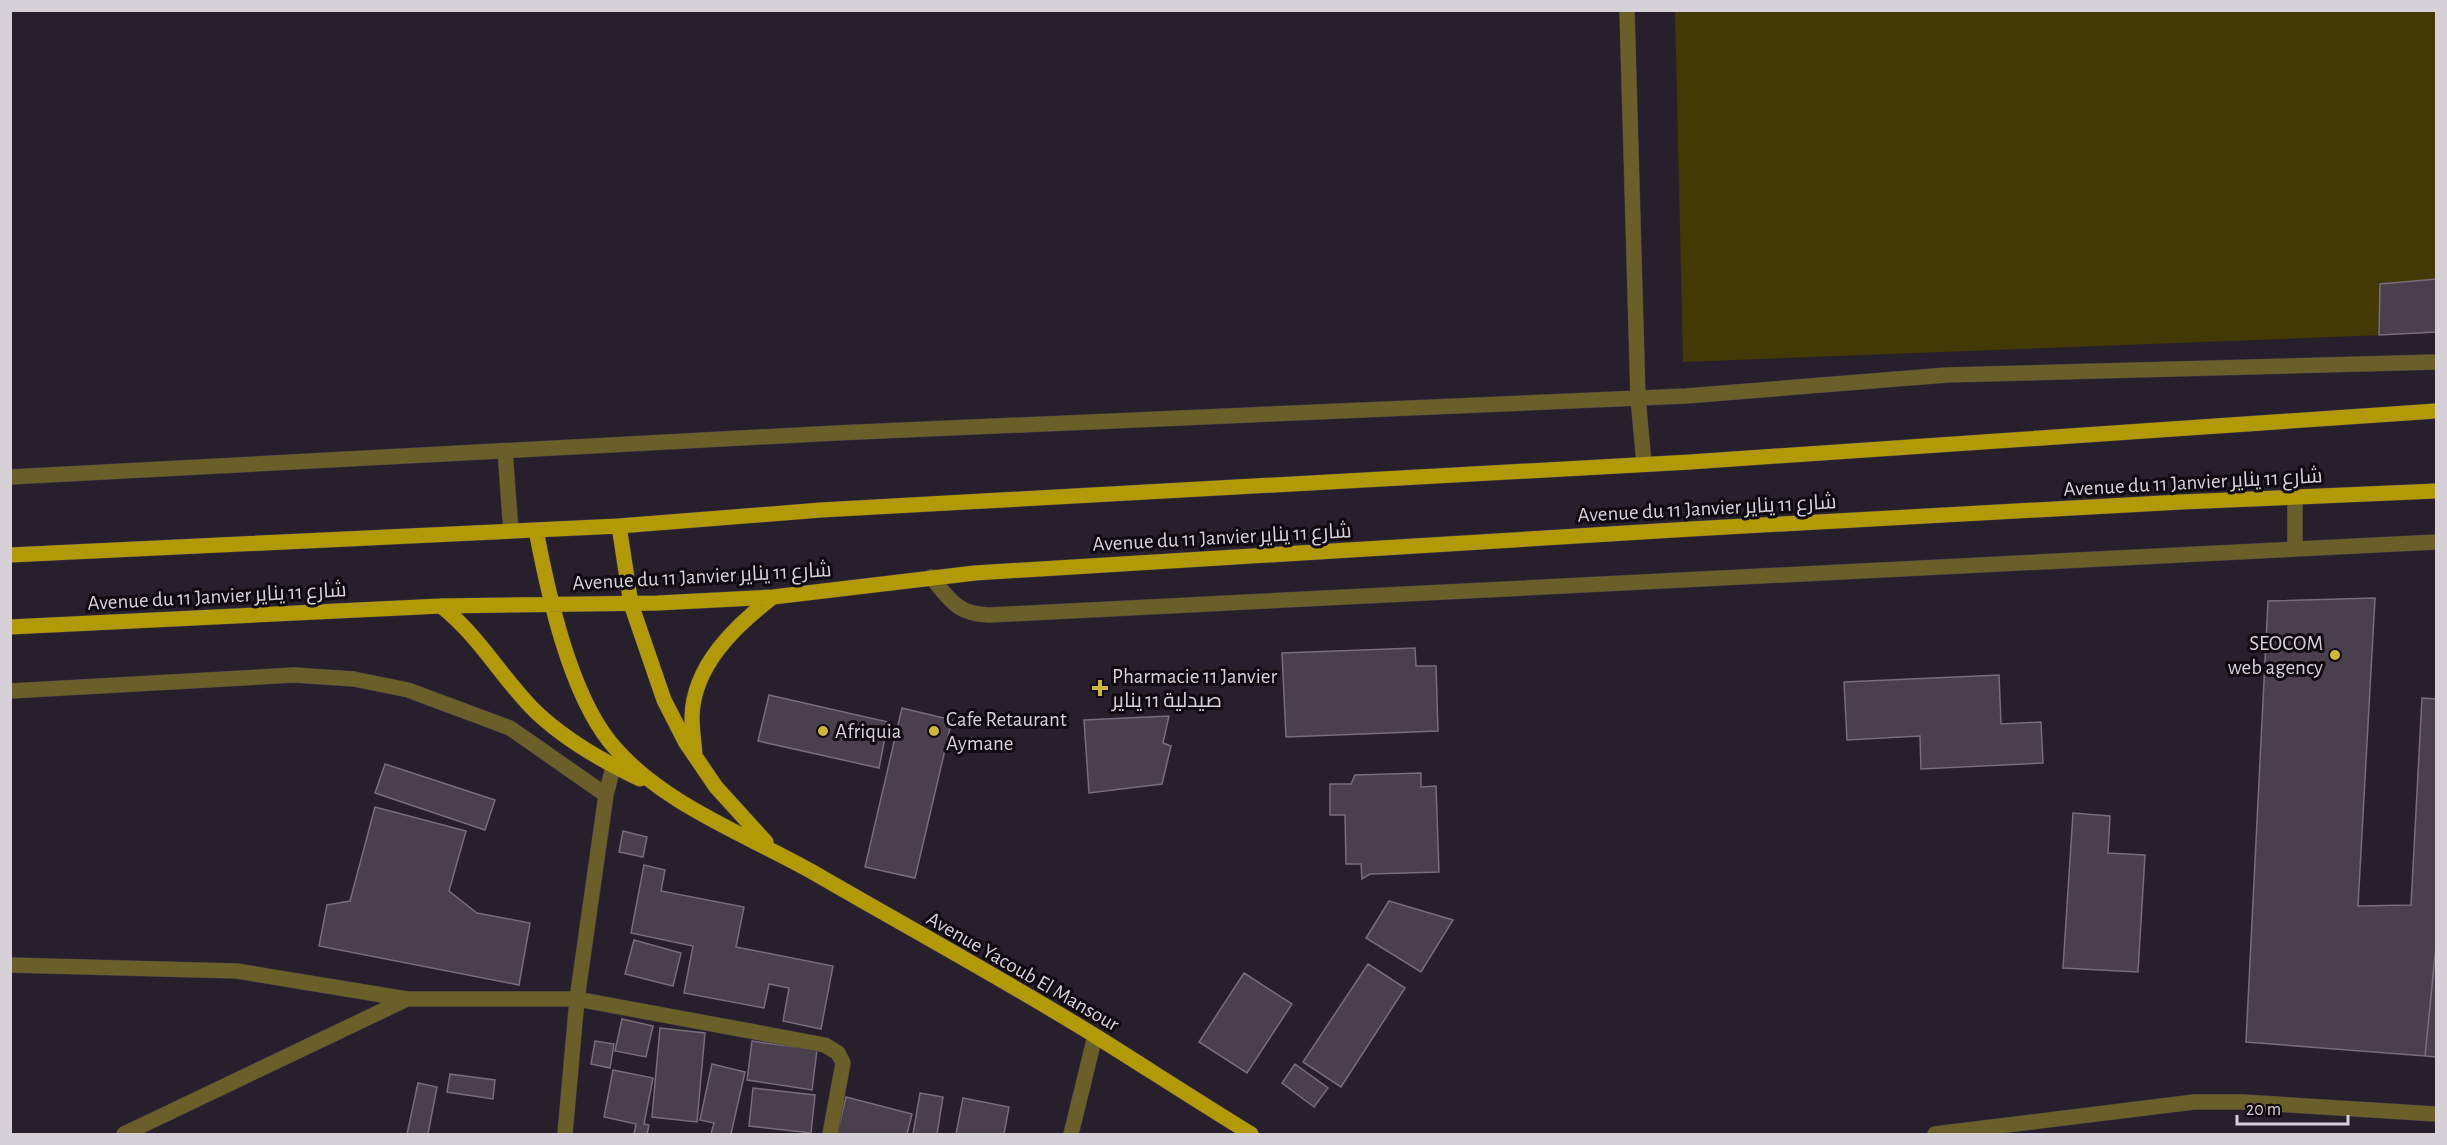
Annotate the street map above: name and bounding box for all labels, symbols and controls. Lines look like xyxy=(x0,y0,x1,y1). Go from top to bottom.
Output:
street label: Avenue du 11 Janvier شارع 11 يناير xyxy=(2063,465,2323,503)
street label: Avenue du 11 Janvier شارع 11 يناير xyxy=(1577,491,1837,529)
street label: Avenue du 11 Janvier شارع 11 يناير xyxy=(1092,520,1352,558)
street label: Avenue du 11 Janvier شارع 11 يناير xyxy=(572,559,832,597)
street label: Avenue du 11 Janvier شارع 11 يناير xyxy=(87,579,347,617)
place label: SEOCOM web agency xyxy=(2228,633,2323,678)
marker: SEOCOM web agency xyxy=(2328,648,2342,662)
place label: Pharmacie 11 Janvier صيدلية 11 يناير xyxy=(1111,666,1277,712)
marker: Pharmacie 11 Janvier صيدلية 11 يناير xyxy=(1093,681,1107,695)
place label: Cafe Retaurant Aymane xyxy=(946,709,1067,754)
place label: Afriquia xyxy=(835,721,902,742)
marker: Afriquia xyxy=(816,724,830,738)
marker: Cafe Retaurant Aymane xyxy=(927,724,941,738)
street label: Avenue Yacoub El Mansour xyxy=(923,908,1123,1035)
scale bar xyxy=(2237,1088,2348,1126)
text: 20 m xyxy=(2246,1101,2281,1119)

